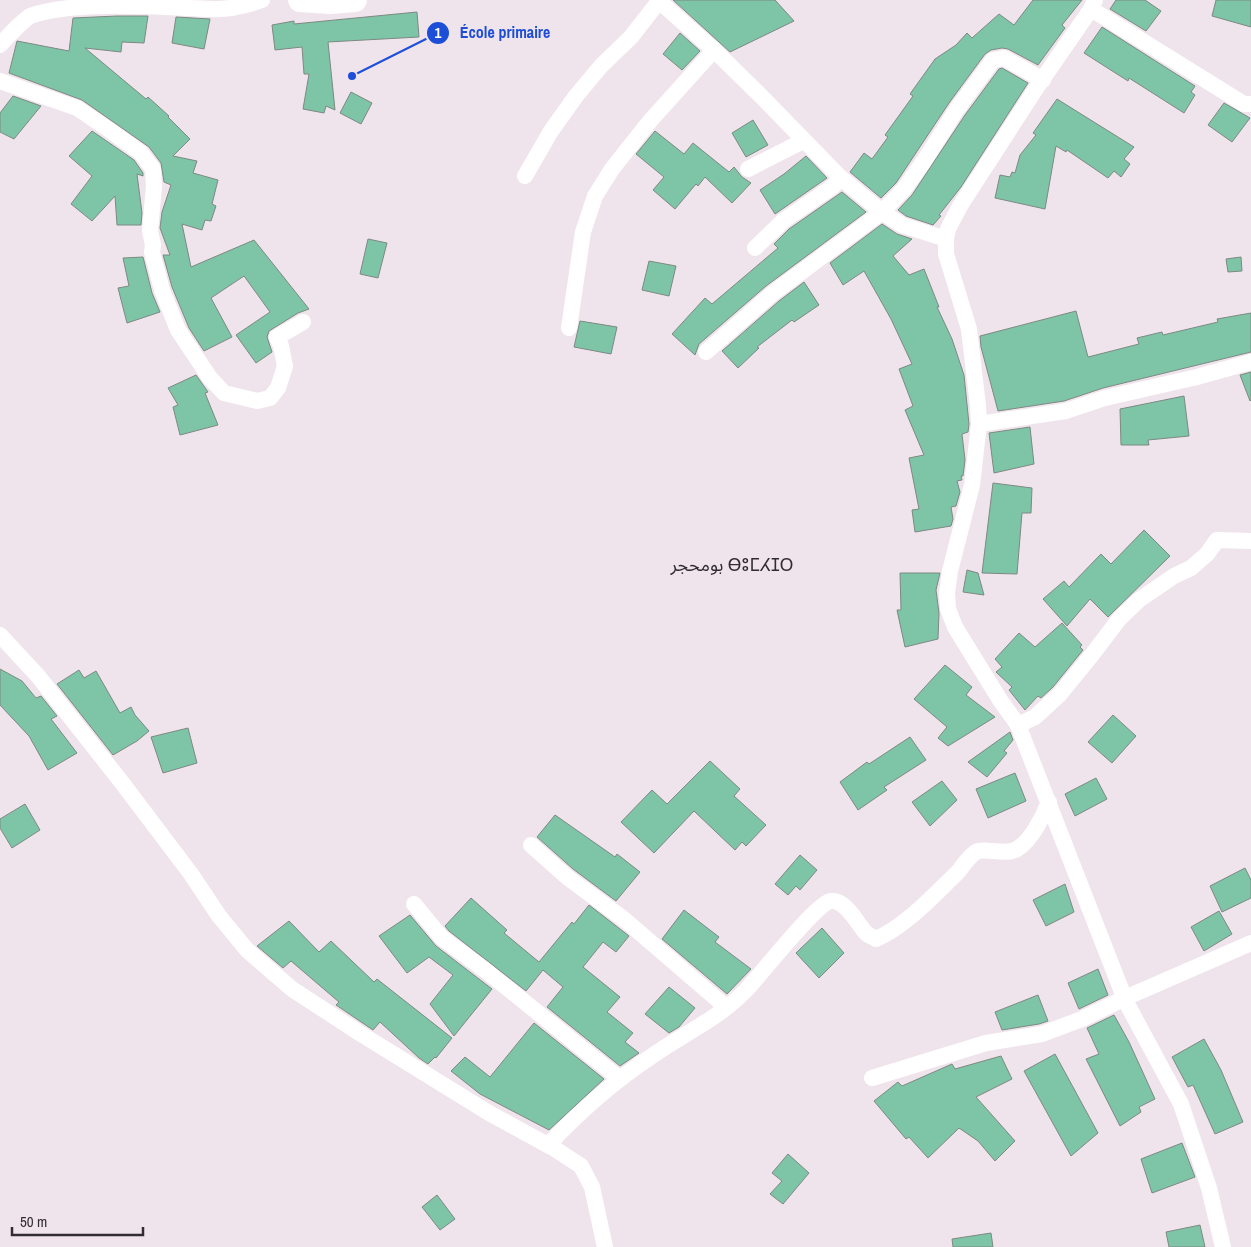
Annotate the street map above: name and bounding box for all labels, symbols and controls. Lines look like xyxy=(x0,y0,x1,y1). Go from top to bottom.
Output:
callout: École primaire xyxy=(425,17,561,48)
text: École primaire xyxy=(460,21,550,43)
text: 1 xyxy=(435,22,442,43)
district label: بومحجر ⴱⵓⵎⵃⵊⵔ xyxy=(669,552,794,577)
scale bar xyxy=(12,1204,144,1236)
text: 50 m xyxy=(20,1211,47,1232)

